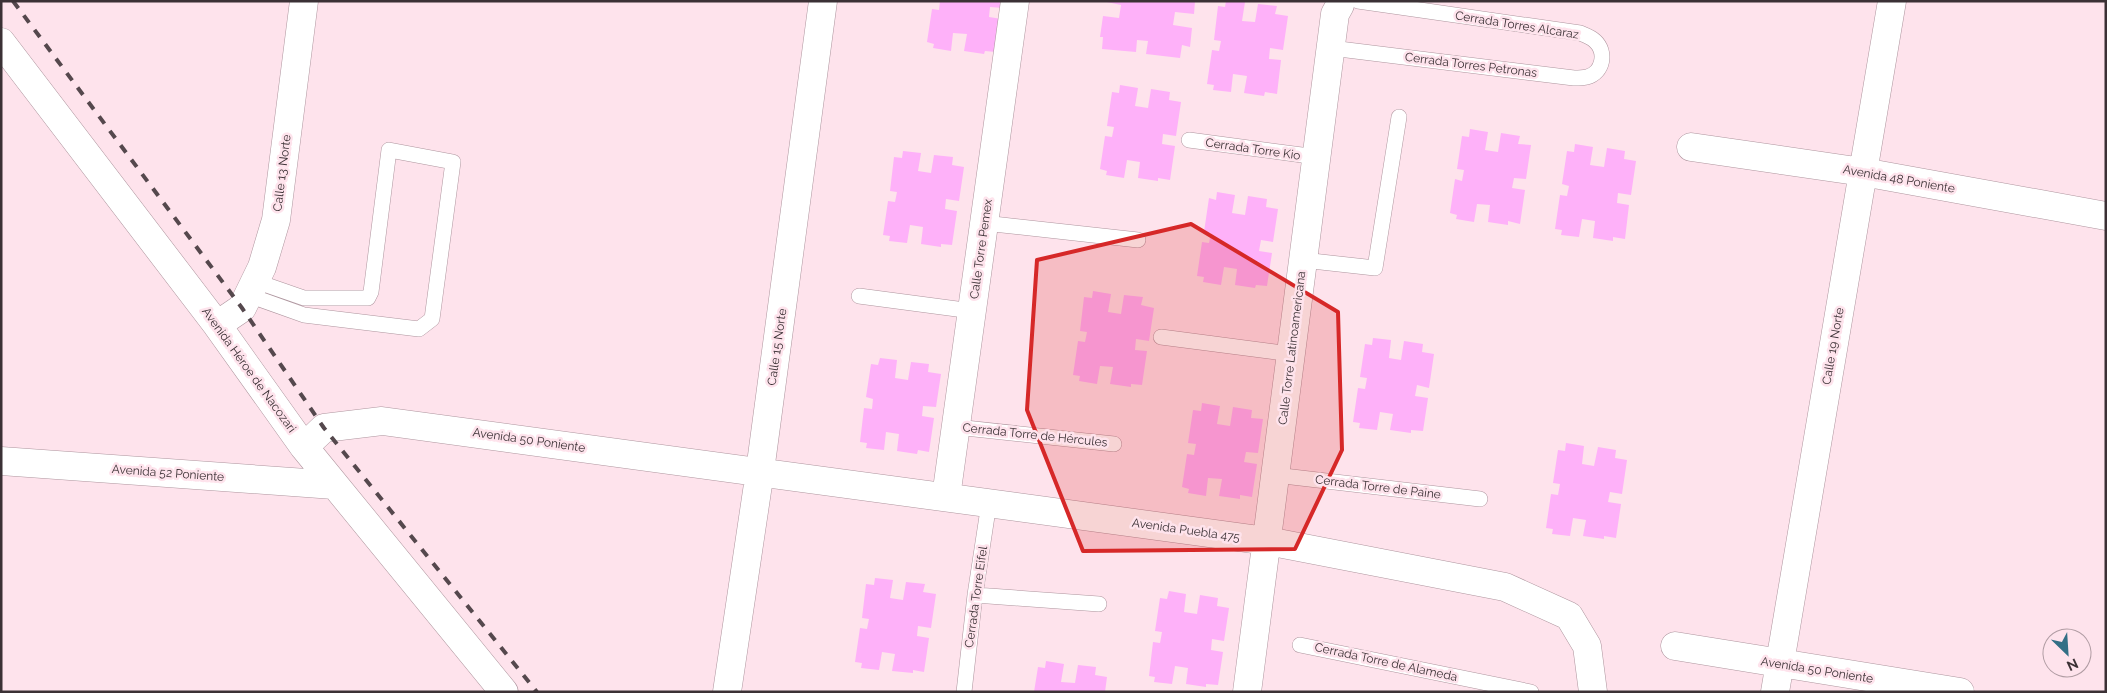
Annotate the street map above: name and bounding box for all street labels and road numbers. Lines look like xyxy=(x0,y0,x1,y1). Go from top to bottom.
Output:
street label: Cerrada Torres Alcaraz xyxy=(1454,8,1580,42)
street label: Cerrada Torres Petronas xyxy=(1404,50,1538,80)
street label: Calle 13 Norte xyxy=(270,134,294,212)
street label: Cerrada Torre Kio xyxy=(1205,135,1301,163)
street label: Avenida 48 Poniente xyxy=(1842,162,1956,196)
street label: Calle Torre Pemex xyxy=(967,198,995,300)
street label: Calle Torre Latinoamericana xyxy=(1276,270,1308,426)
street label: Avenida Héroe de Nacozari xyxy=(199,305,299,435)
street label: Calle 19 Norte xyxy=(1819,306,1847,386)
street label: Calle 15 Norte xyxy=(765,308,789,386)
street label: Cerrada Torre de Hércules xyxy=(962,420,1108,450)
street label: Avenida 50 Poniente xyxy=(472,425,586,455)
street label: Avenida 52 Poniente xyxy=(111,462,225,484)
street label: Cerrada Torre de Paine xyxy=(1314,472,1442,502)
street label: Avenida Puebla 475 xyxy=(1131,515,1241,545)
street label: Cerrada Torre Eifel xyxy=(962,545,990,649)
street label: Cerrada Torre de Alameda xyxy=(1313,640,1459,684)
street label: Avenida 50 Poniente xyxy=(1760,654,1874,686)

